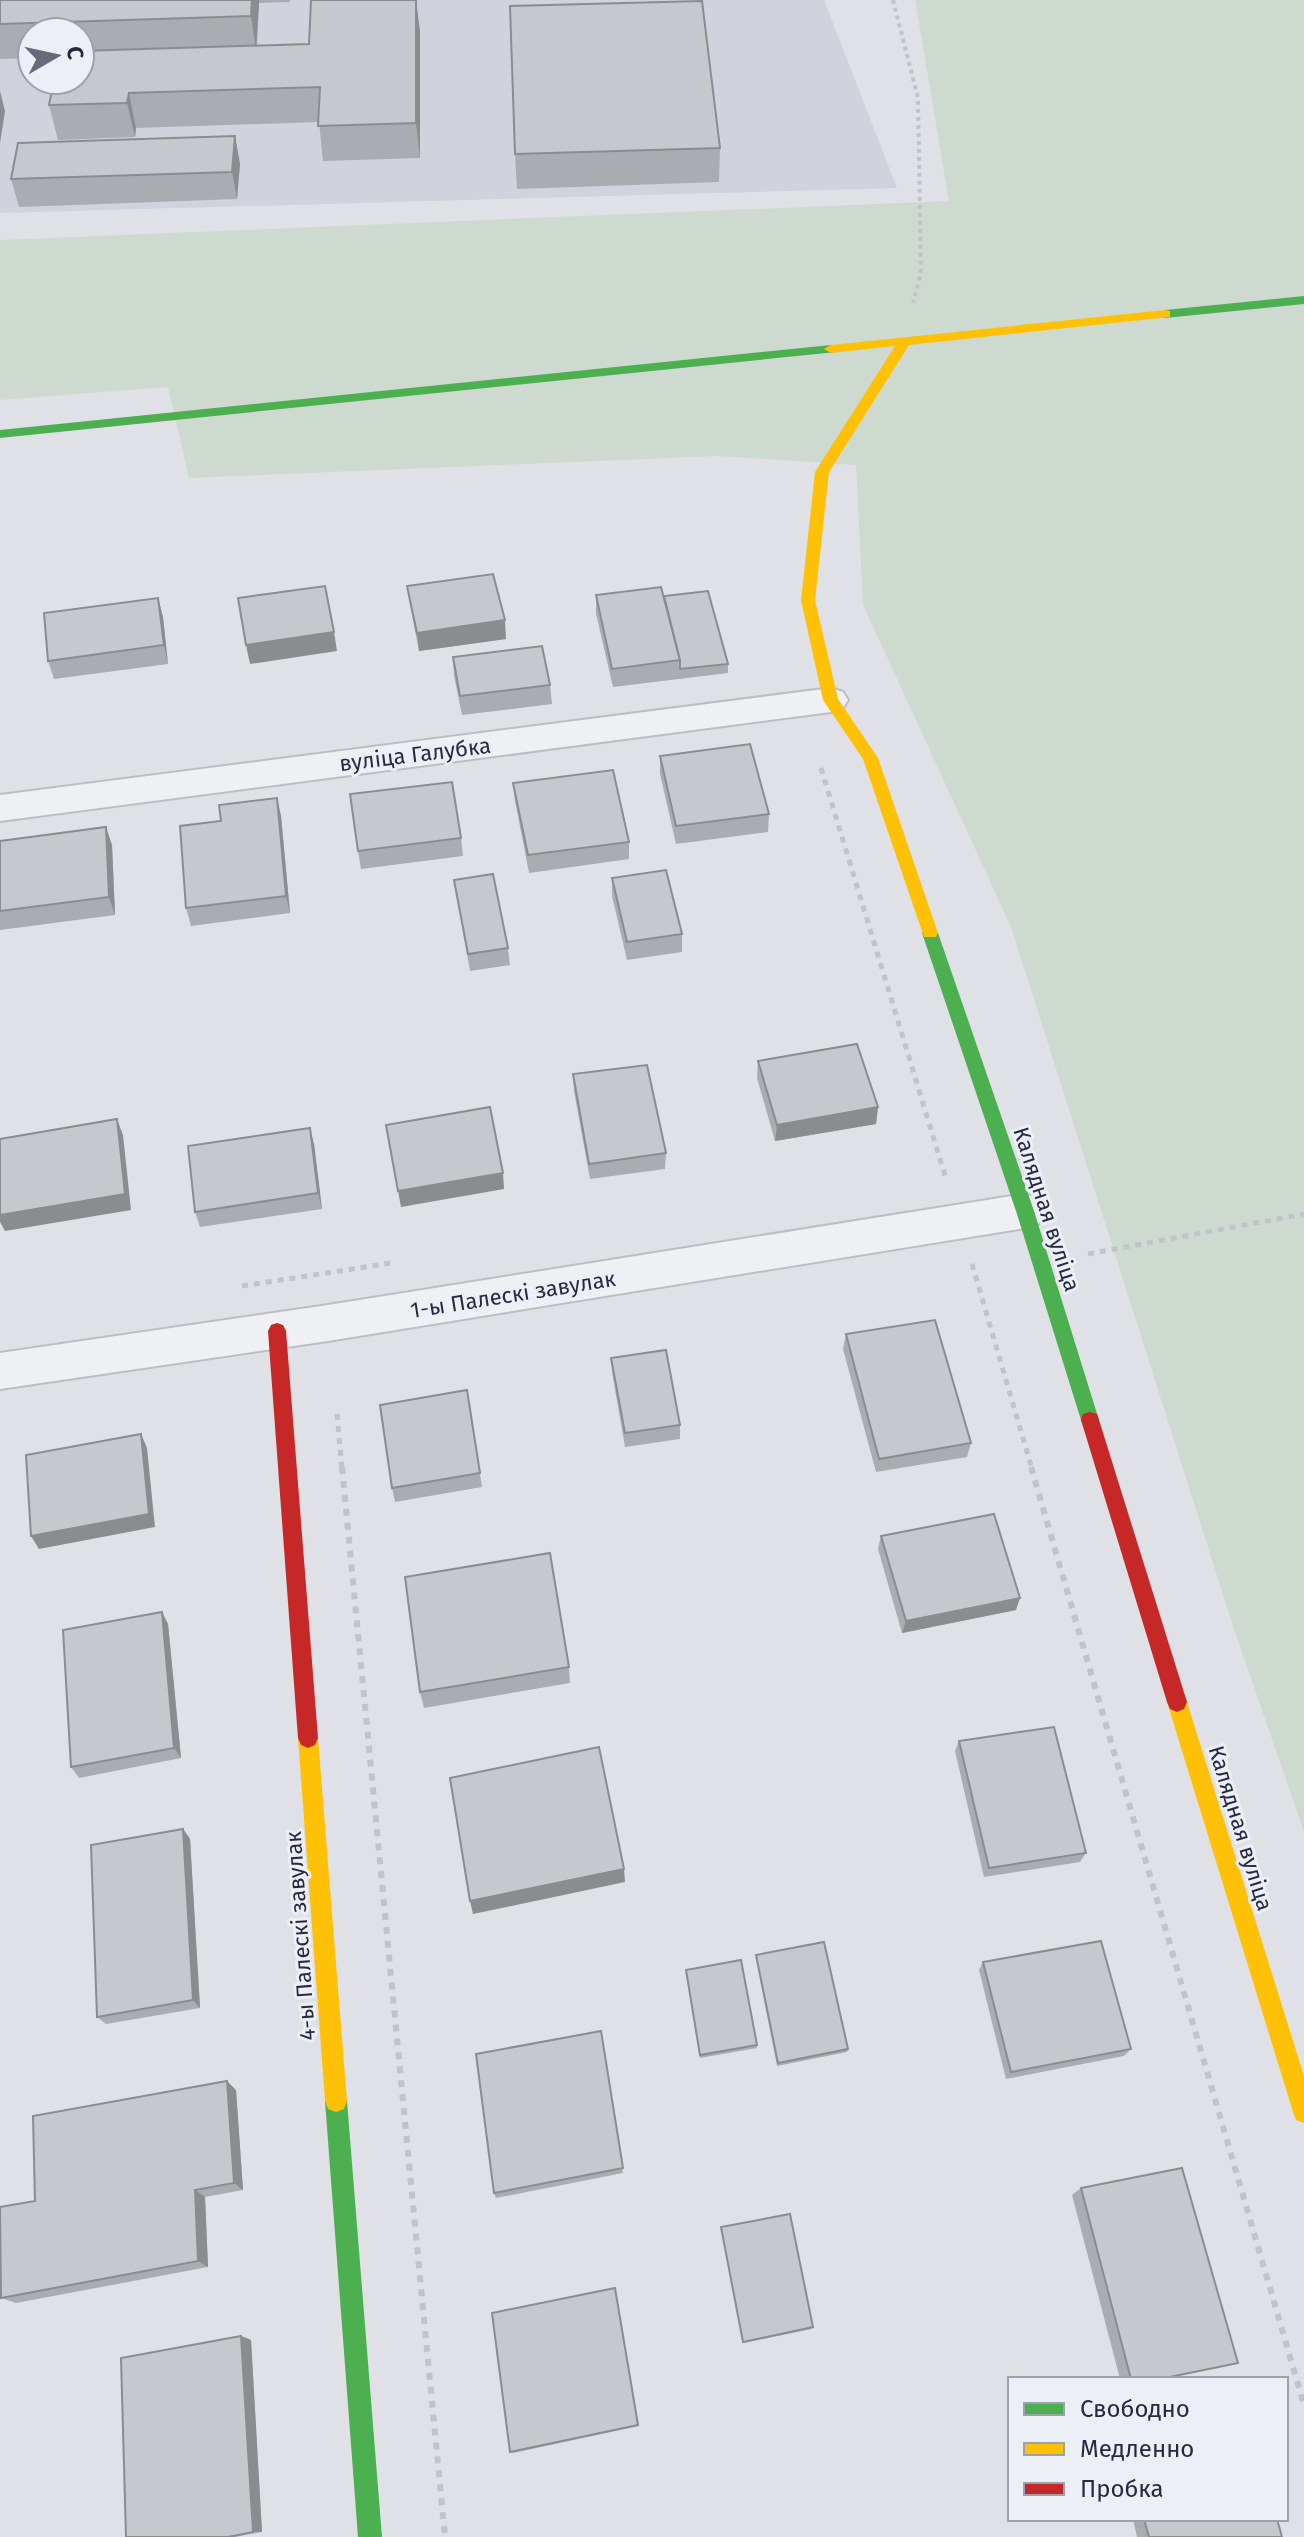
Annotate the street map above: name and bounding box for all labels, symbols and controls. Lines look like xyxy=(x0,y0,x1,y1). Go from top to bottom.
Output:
north arrow xyxy=(16,16,96,96)
text: С xyxy=(61,45,90,62)
street label: вуліца Галубка xyxy=(338,732,492,777)
street label: Калядная вуліца xyxy=(1007,1124,1086,1295)
street label: 1-ы Палескі завулак xyxy=(409,1265,618,1324)
street label: Калядная вуліца xyxy=(1203,1742,1278,1914)
street label: 4-ы Палескі завулак xyxy=(280,1830,321,2041)
legend xyxy=(1008,2377,1288,2521)
text: Свободно xyxy=(1080,2395,1190,2423)
text: Медленно xyxy=(1080,2435,1194,2463)
text: Пробка xyxy=(1080,2475,1164,2503)

